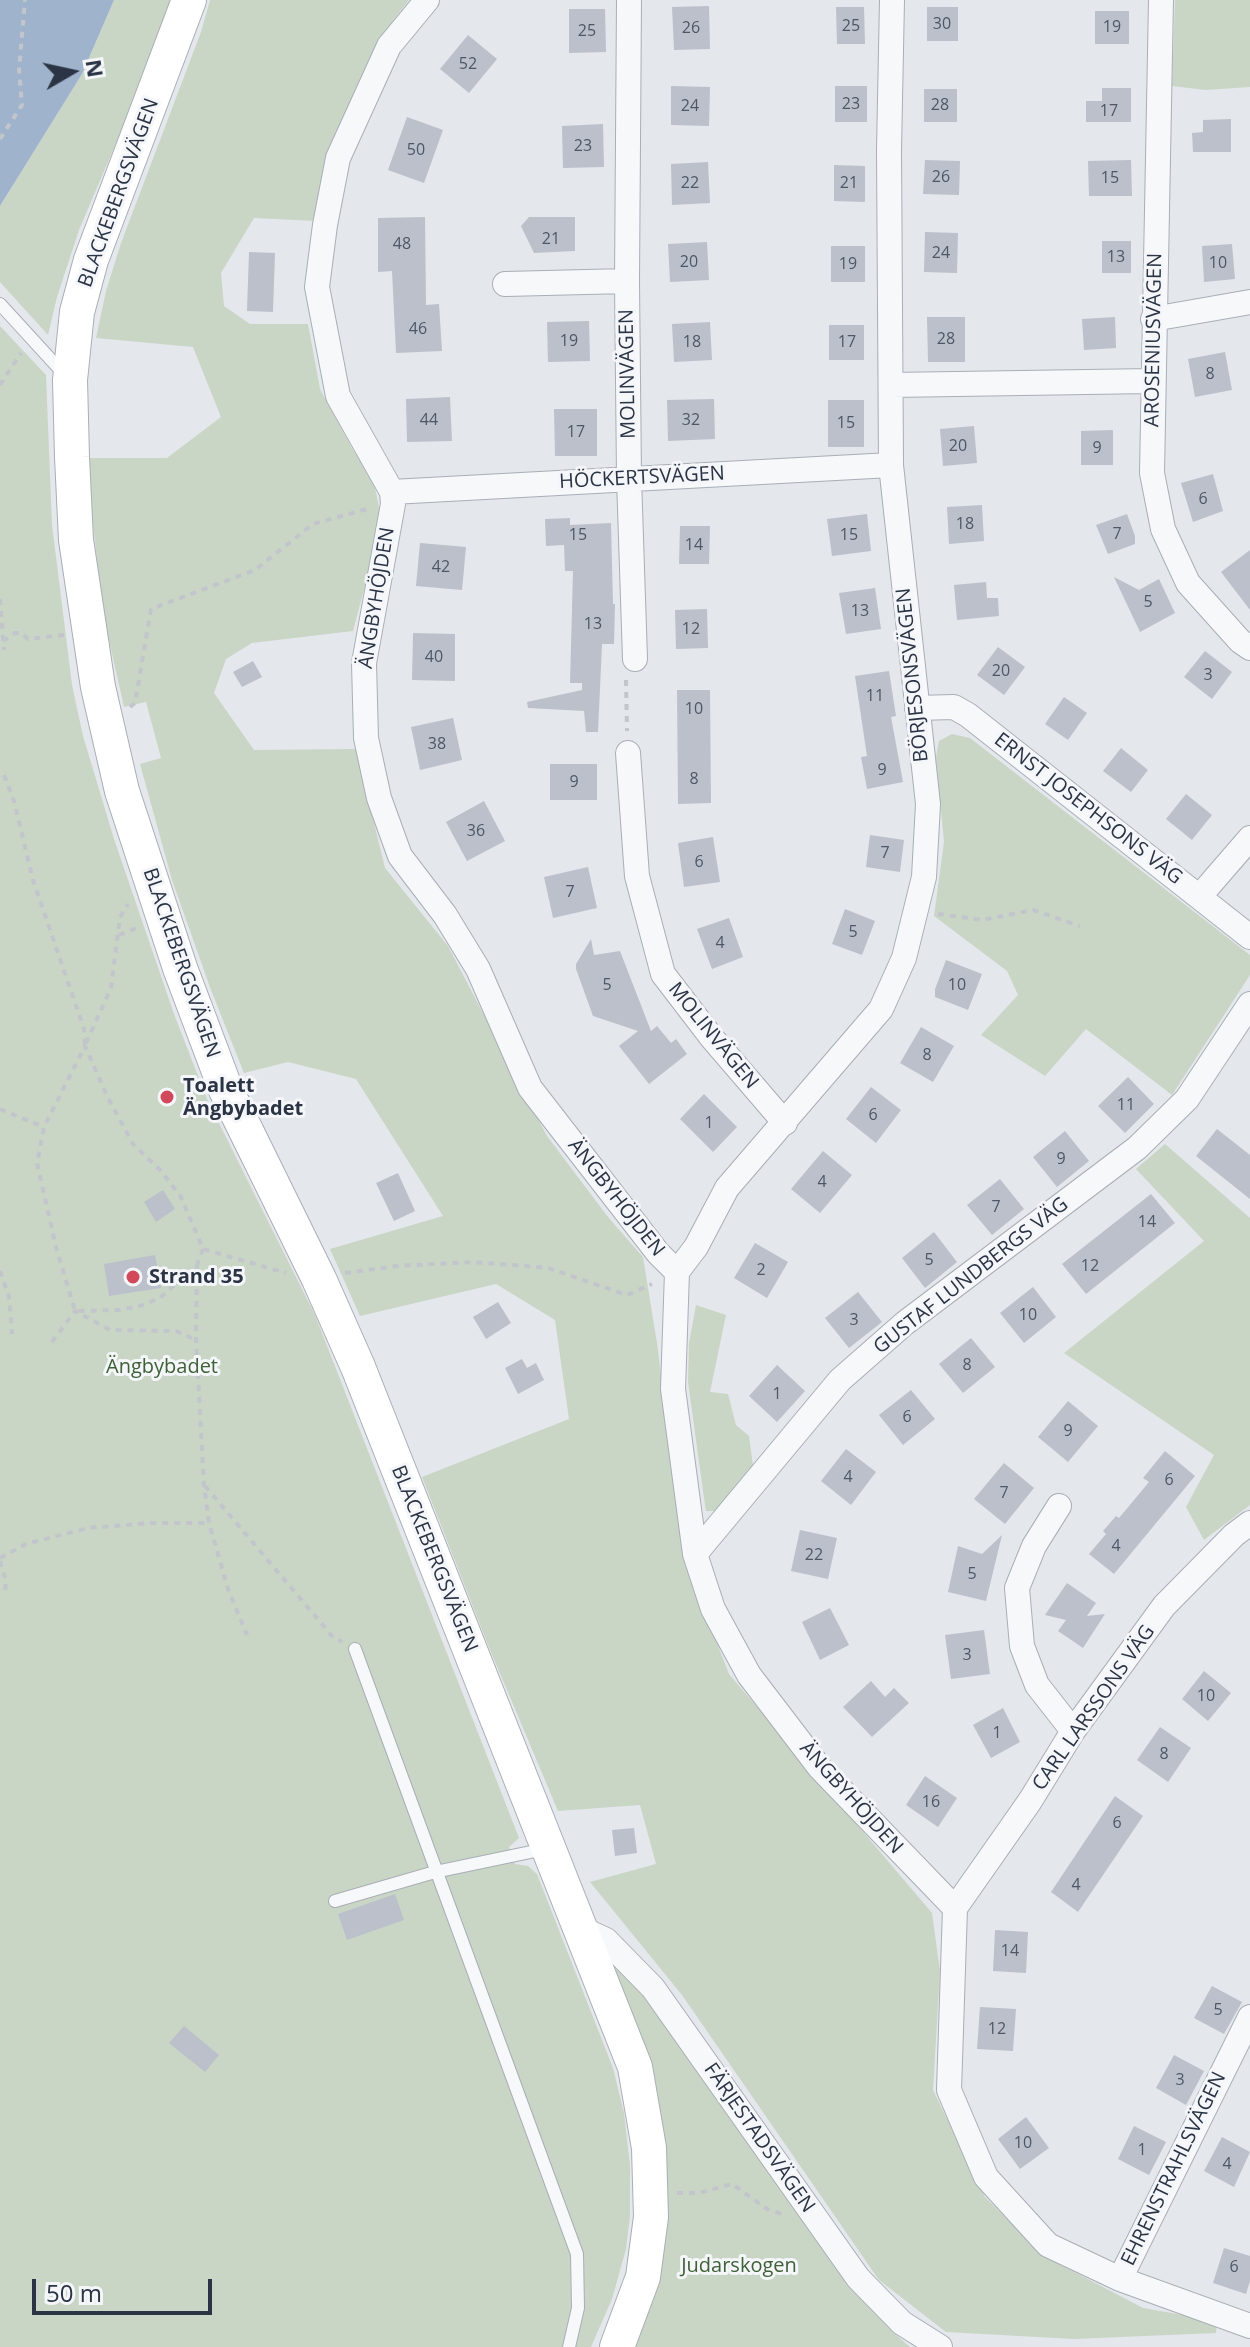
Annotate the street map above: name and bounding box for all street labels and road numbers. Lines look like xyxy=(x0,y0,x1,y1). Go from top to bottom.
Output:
street label: BLACKEBERGSVÄGEN xyxy=(74,95,164,291)
street label: AROSENIUSVÄGEN xyxy=(1140,253,1168,427)
street label: MOLINVÄGEN xyxy=(615,309,641,439)
street label: HÖCKERTSVÄGEN xyxy=(559,462,725,494)
street label: ÄNGBYHÖJDEN xyxy=(354,526,400,670)
street label: BÖRJESONSVÄGEN xyxy=(892,587,934,763)
street label: ERNST JOSEPHSONS VÄG xyxy=(989,728,1187,890)
street label: BLACKEBERGSVÄGEN xyxy=(137,865,225,1061)
street label: MOLINVÄGEN xyxy=(663,978,763,1094)
street label: ÄNGBYHÖJDEN xyxy=(563,1134,669,1262)
street label: GUSTAF LUNDBERGS VÄG xyxy=(869,1193,1073,1359)
street label: BLACKEBERGSVÄGEN xyxy=(386,1462,482,1656)
street label: CARL LARSSONS VÄG xyxy=(1028,1621,1160,1795)
street label: ÄNGBYHÖJDEN xyxy=(794,1737,908,1859)
street label: FÄRJESTADSVÄGEN xyxy=(698,2059,820,2217)
street label: EHRENSTRAHLSVÄGEN xyxy=(1117,2068,1231,2270)

